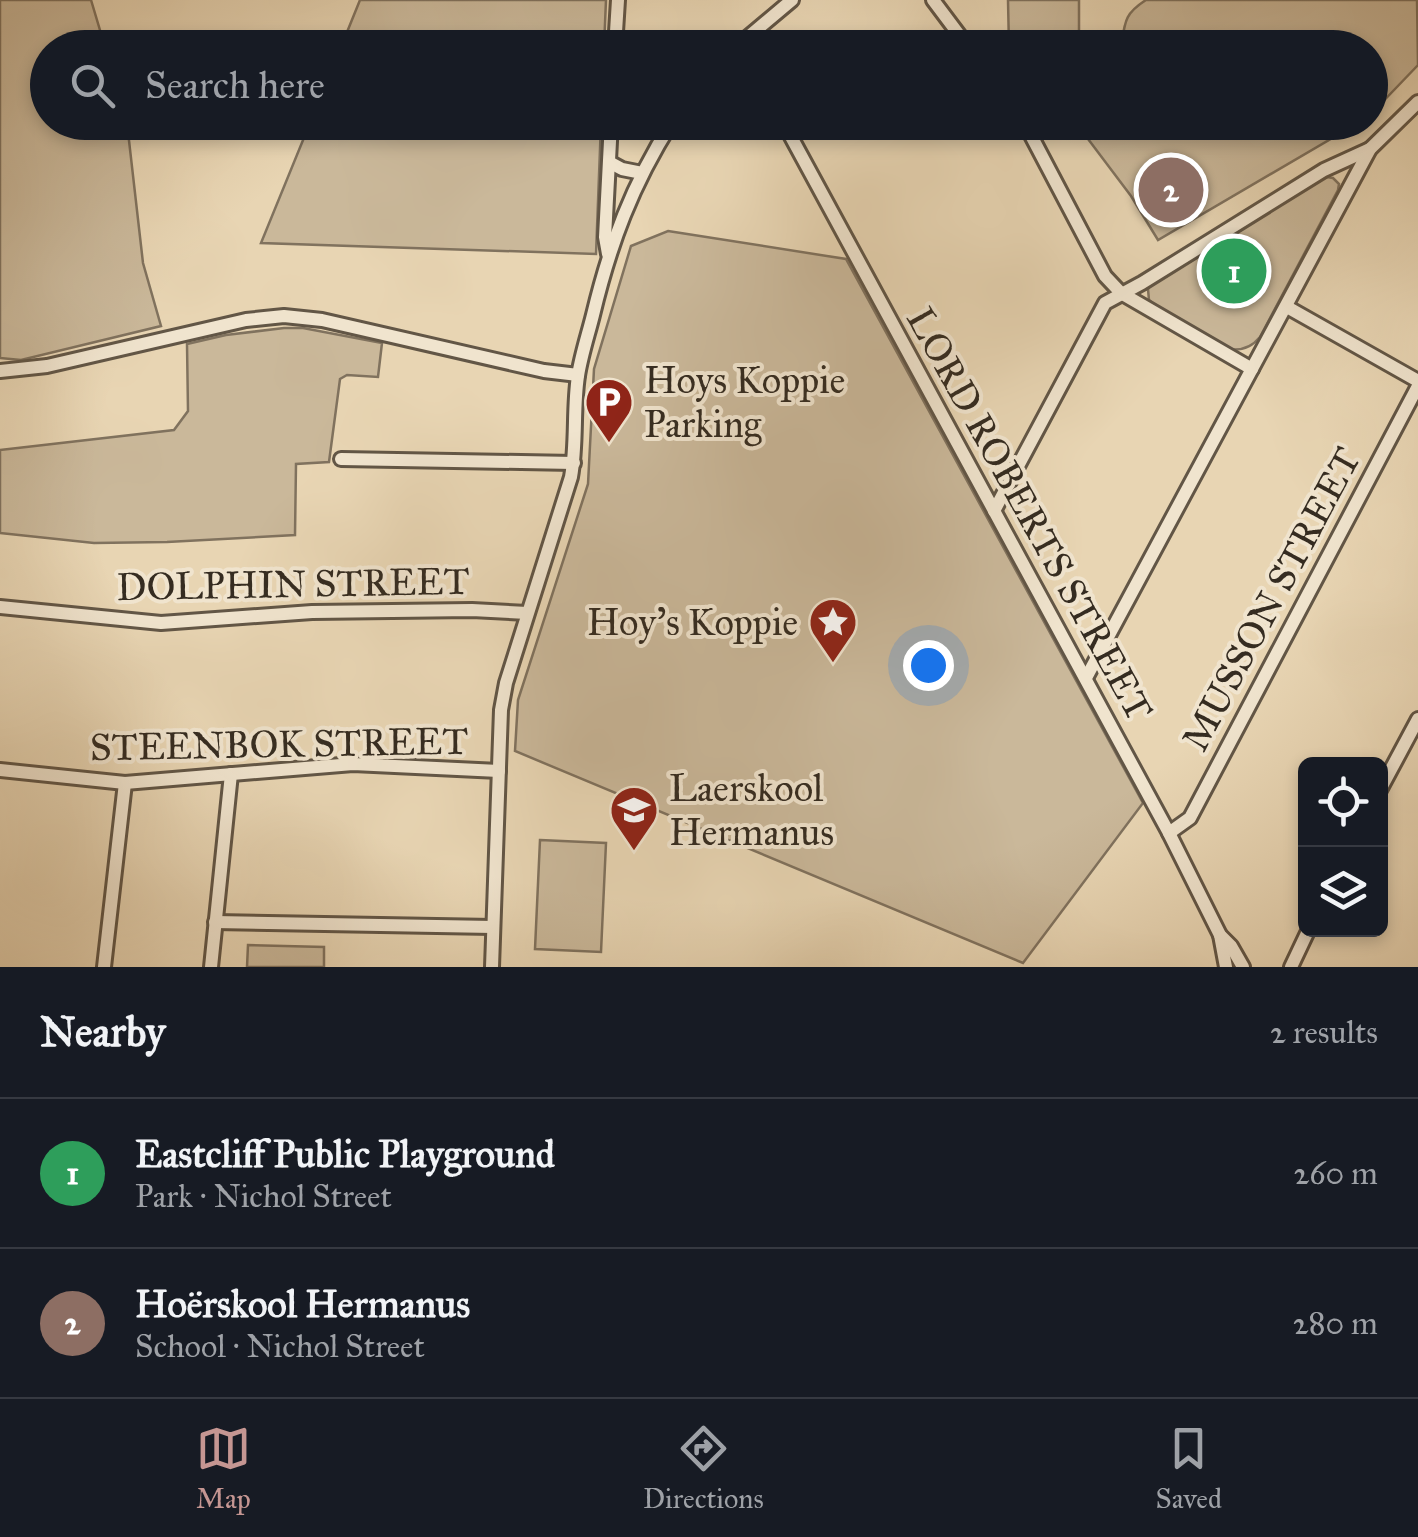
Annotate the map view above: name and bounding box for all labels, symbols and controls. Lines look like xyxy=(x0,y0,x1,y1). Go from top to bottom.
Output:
search box xyxy=(30,30,1388,140)
icon: search xyxy=(65,58,120,113)
text: Search here xyxy=(145,62,325,108)
pin: 2 xyxy=(1138,152,1204,228)
pin: 1 xyxy=(1202,234,1266,308)
street label: LORD ROBERTS STREET xyxy=(897,299,1163,729)
place label: Hoys Koppie Parking xyxy=(644,357,845,447)
parking icon: Hoys Koppie Parking xyxy=(583,376,635,444)
street label: MUSSON STREET xyxy=(1172,440,1370,758)
street label: DOLPHIN STREET xyxy=(116,558,470,610)
place icon: Hoy's Koppie xyxy=(807,596,859,664)
place label: Hoy's Koppie xyxy=(587,599,798,645)
your location xyxy=(903,640,954,691)
street label: STEENBOK STREET xyxy=(89,718,469,770)
map controls xyxy=(1298,757,1388,937)
button: locate xyxy=(1298,757,1388,847)
place label: Laerskool Hermanus xyxy=(669,765,834,855)
school or university icon: Laerskool Hermanus xyxy=(608,784,660,852)
button: layers xyxy=(1298,847,1388,937)
text: Nearby xyxy=(40,1006,165,1058)
text: 2 results xyxy=(1270,1013,1378,1052)
text: Eastcliff Public Playground xyxy=(135,1131,555,1177)
text: 1 xyxy=(66,1154,79,1193)
text: 260 m xyxy=(1293,1154,1378,1193)
text: Park · Nichol Street xyxy=(135,1177,392,1216)
text: Hoërskool Hermanus xyxy=(135,1281,470,1327)
text: 2 xyxy=(65,1304,80,1343)
text: 280 m xyxy=(1293,1304,1378,1343)
text: School · Nichol Street xyxy=(135,1327,425,1366)
tab: Map xyxy=(196,1421,251,1516)
tab: Directions xyxy=(643,1421,764,1516)
tab: Saved xyxy=(1156,1421,1222,1516)

